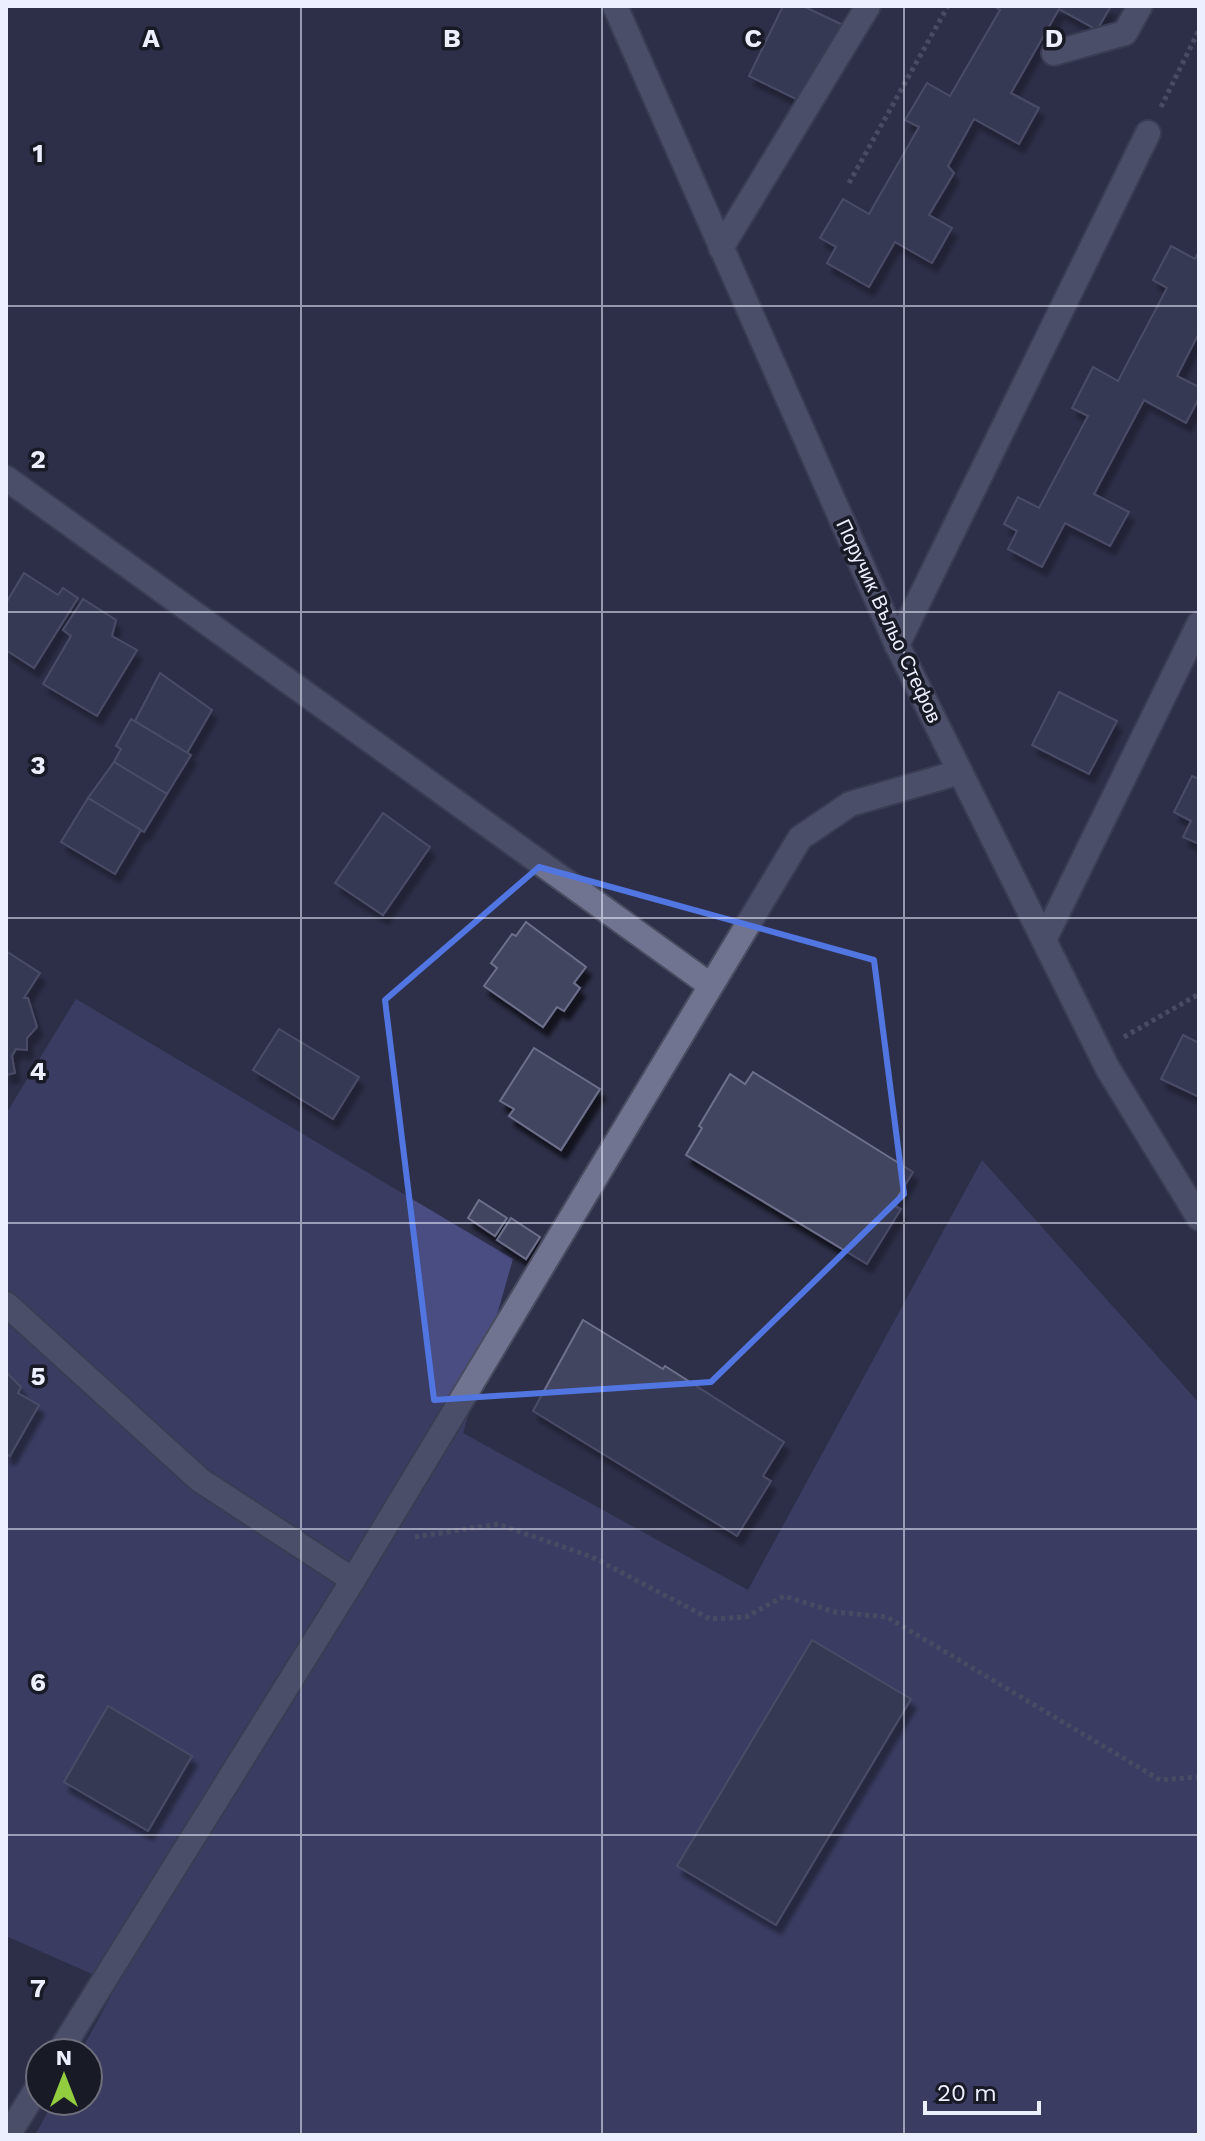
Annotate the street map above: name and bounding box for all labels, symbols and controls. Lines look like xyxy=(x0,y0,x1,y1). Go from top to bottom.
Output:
text: A xyxy=(142,23,160,53)
text: B xyxy=(443,23,461,53)
text: C xyxy=(744,23,762,53)
text: D xyxy=(1045,23,1063,53)
text: 1 xyxy=(32,138,44,168)
text: 2 xyxy=(30,444,46,474)
street label: Поручик Въльо Стефов xyxy=(831,515,947,727)
text: 3 xyxy=(30,750,46,780)
text: 4 xyxy=(30,1056,47,1086)
text: 5 xyxy=(30,1361,46,1391)
text: 6 xyxy=(30,1667,46,1697)
text: 7 xyxy=(30,1973,46,2003)
north arrow xyxy=(24,2037,104,2117)
text: N xyxy=(56,2045,72,2070)
scale bar xyxy=(925,2065,1039,2115)
text: 20 m xyxy=(937,2079,997,2107)

